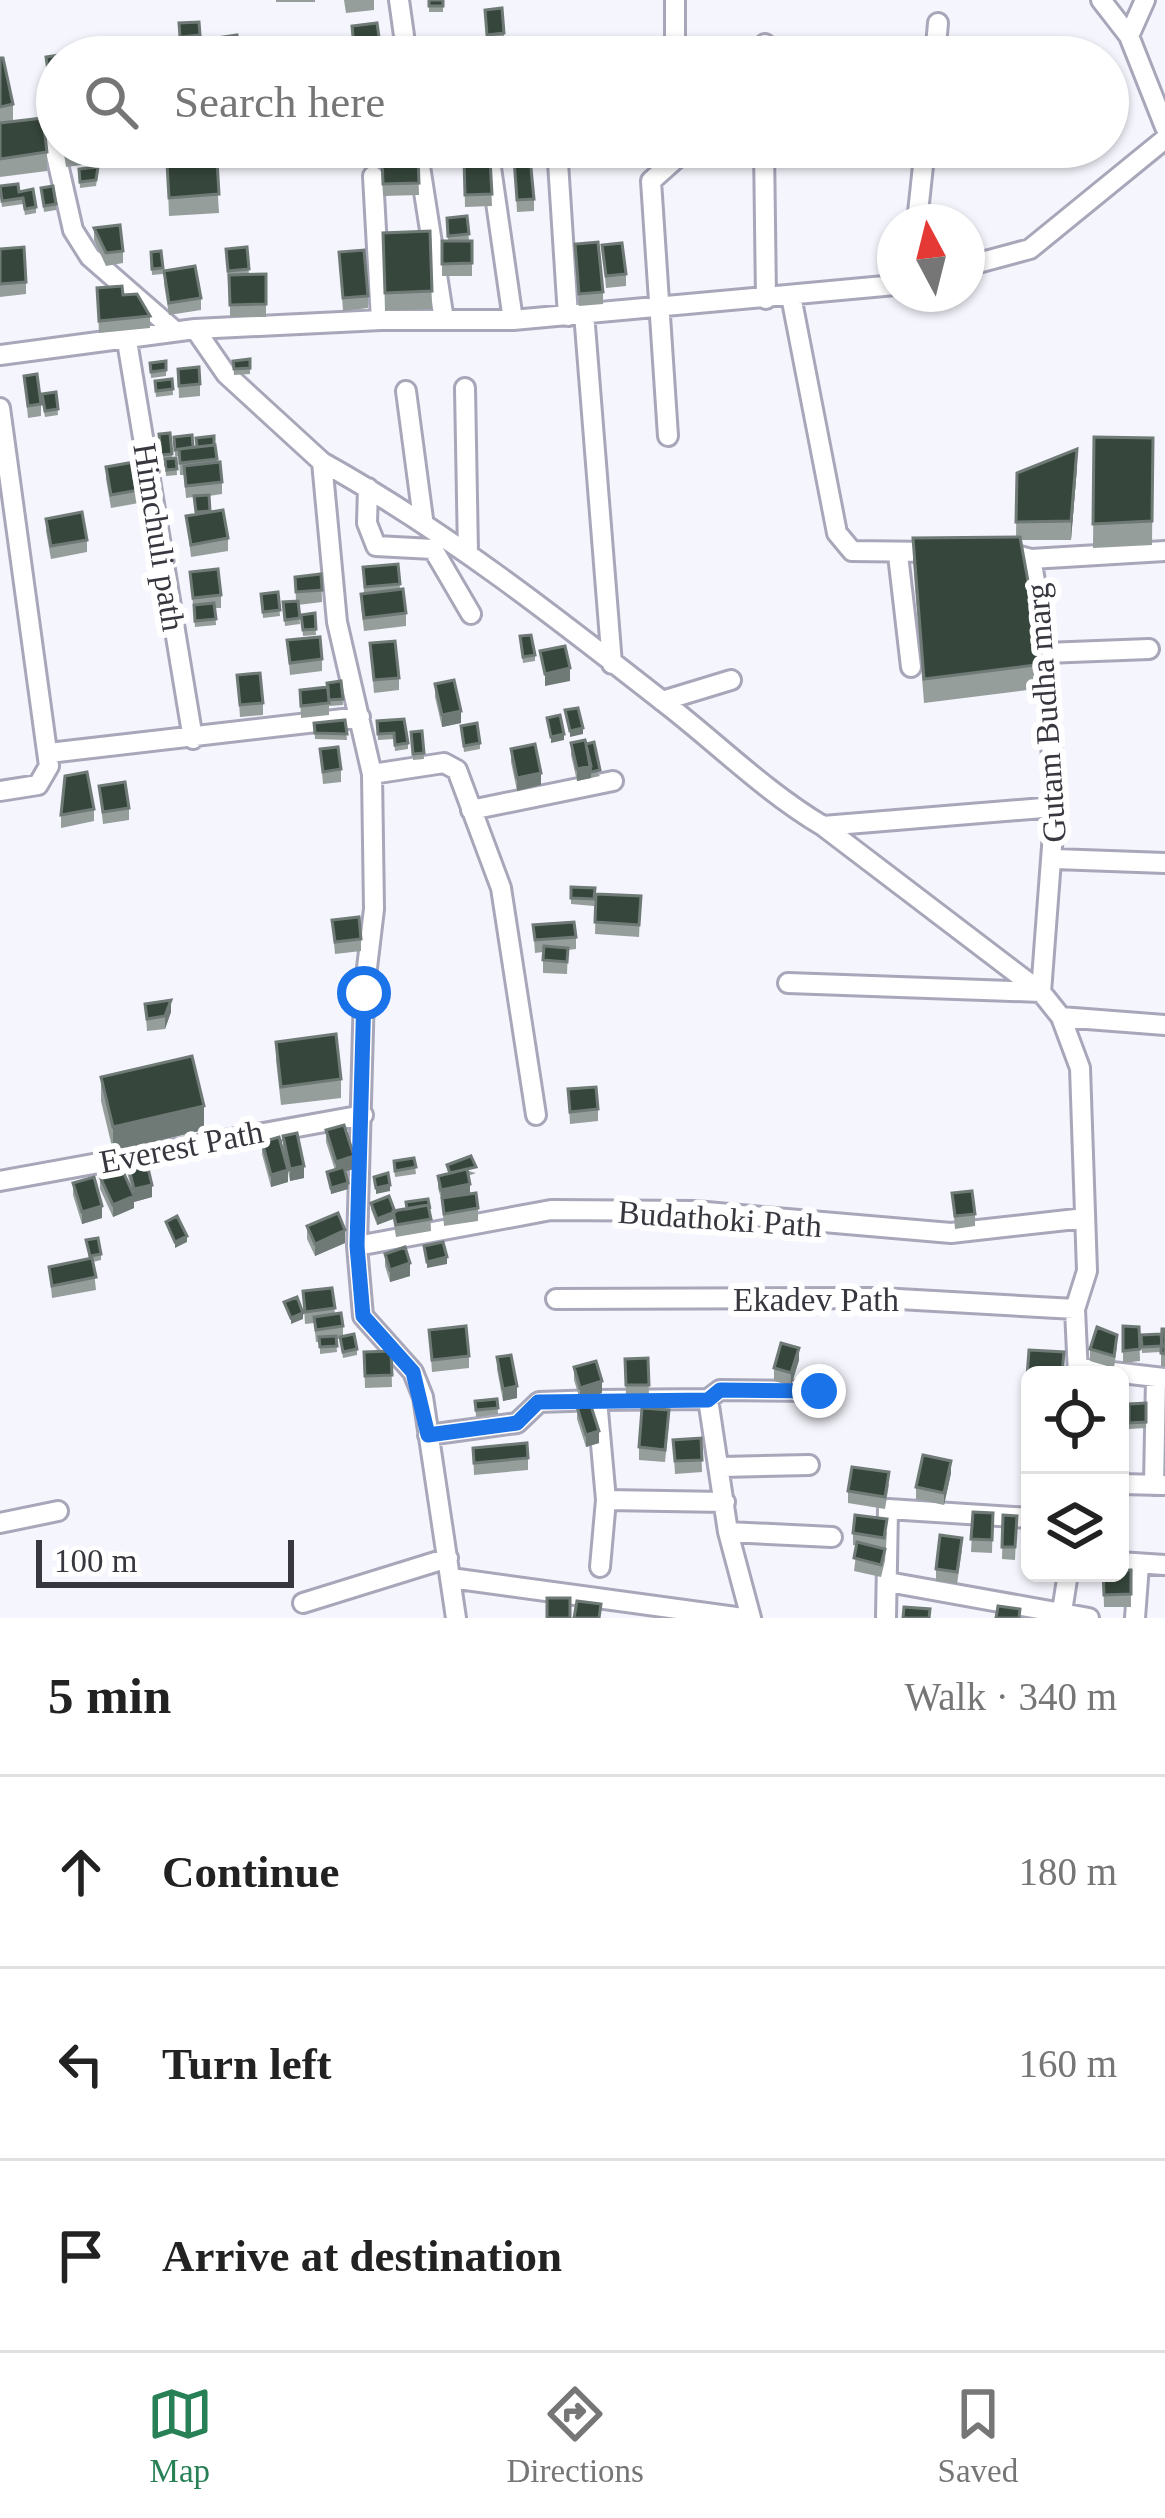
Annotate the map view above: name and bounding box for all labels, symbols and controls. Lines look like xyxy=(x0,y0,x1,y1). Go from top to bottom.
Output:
search box xyxy=(36,36,1129,168)
icon: search xyxy=(78,69,144,135)
text: Search here xyxy=(174,77,385,127)
north arrow xyxy=(877,204,985,312)
street label: Himchuli path xyxy=(126,441,192,634)
street label: Gutam Budha marg xyxy=(1019,582,1073,844)
route start xyxy=(337,966,391,1020)
street label: Everest Path xyxy=(96,1113,267,1180)
street label: Budathoki Path xyxy=(617,1194,824,1244)
street label: Ekadev Path xyxy=(733,1282,899,1318)
route end xyxy=(792,1364,846,1418)
map controls xyxy=(1021,1366,1129,1582)
button: locate xyxy=(1021,1366,1129,1474)
button: layers xyxy=(1021,1474,1129,1582)
scale bar xyxy=(36,1534,294,1587)
text: 100 m xyxy=(54,1543,137,1579)
text: 5 min xyxy=(48,1668,171,1724)
text: Walk · 340 m xyxy=(905,1675,1117,1718)
icon: ahead xyxy=(48,1839,114,1905)
text: Continue xyxy=(162,1847,340,1897)
text: 180 m xyxy=(1018,1850,1117,1893)
icon: left xyxy=(48,2031,114,2097)
text: Turn left xyxy=(162,2039,332,2089)
text: 160 m xyxy=(1018,2042,1117,2085)
icon: arrive xyxy=(48,2223,114,2289)
text: Arrive at destination xyxy=(162,2231,562,2281)
tab: Map xyxy=(147,2381,213,2490)
tab: Directions xyxy=(506,2381,644,2490)
tab: Saved xyxy=(938,2381,1018,2490)

